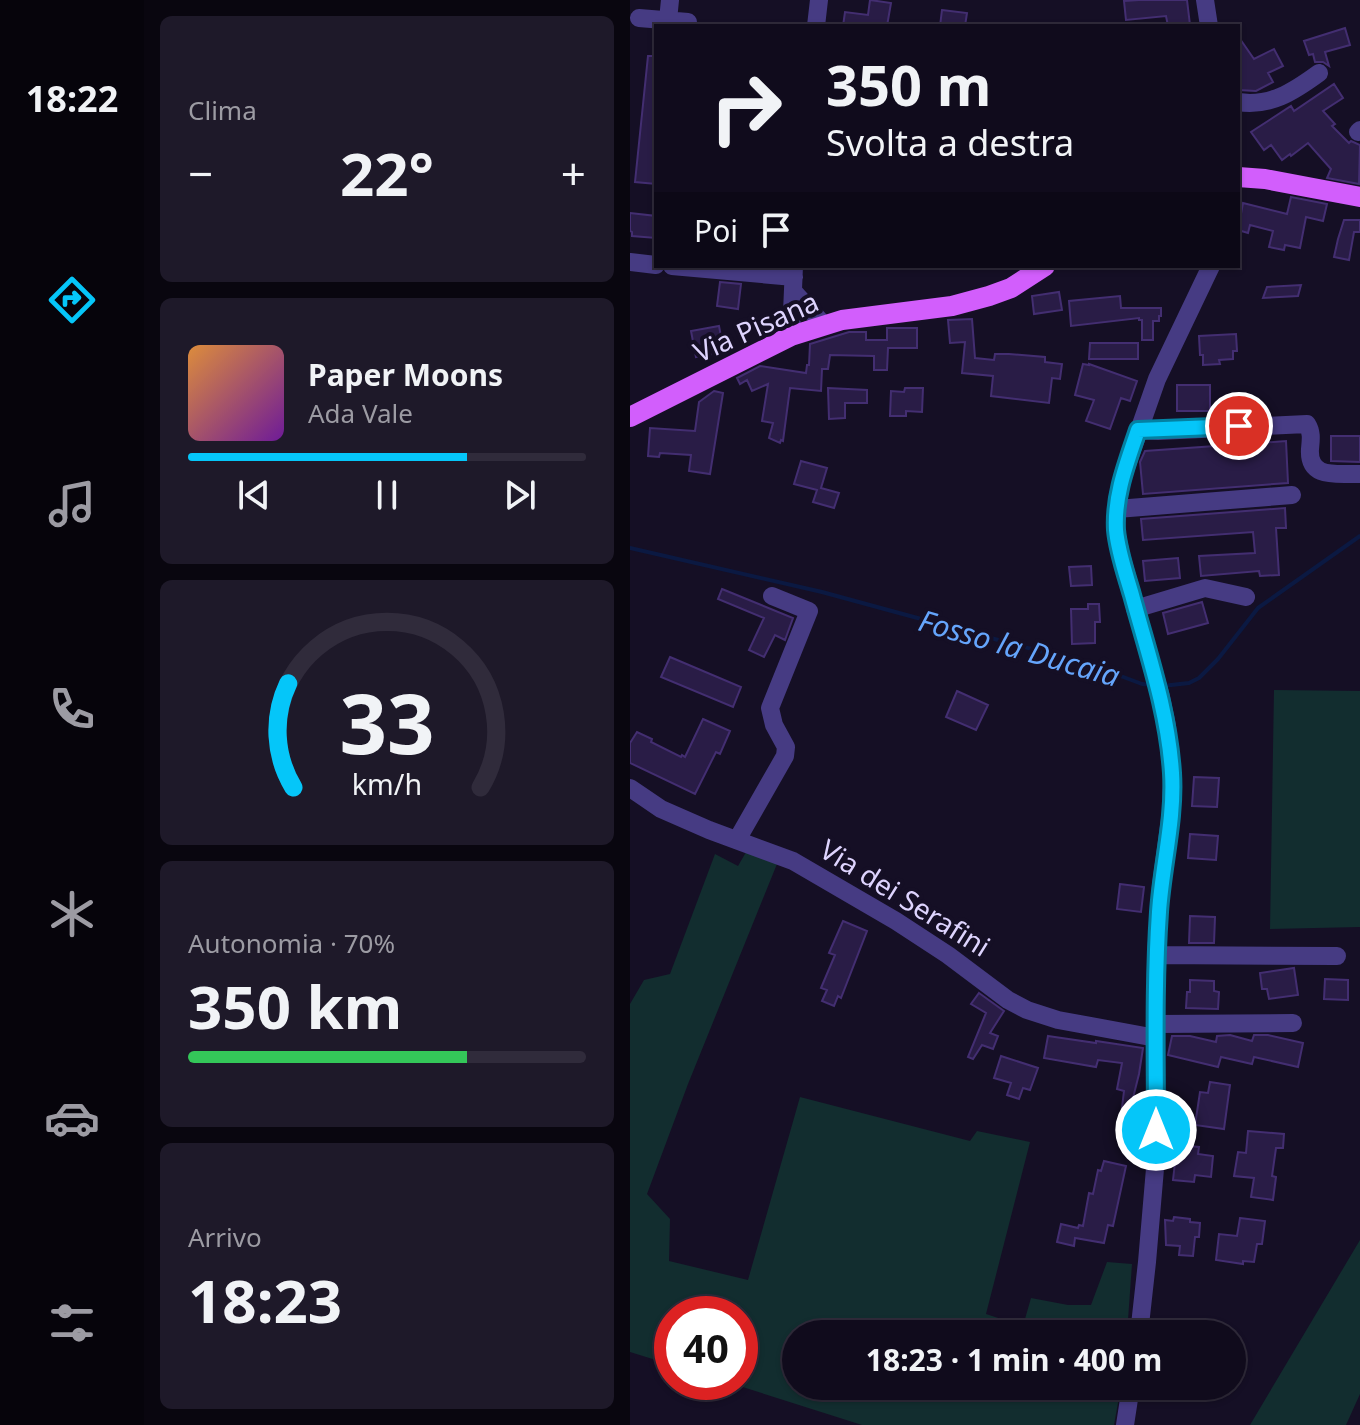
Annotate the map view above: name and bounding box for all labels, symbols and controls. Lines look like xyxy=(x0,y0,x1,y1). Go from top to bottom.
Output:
text: 350 m xyxy=(826,46,991,122)
icon: right xyxy=(694,56,798,160)
text: 18:22 xyxy=(26,74,118,123)
text: Clima xyxy=(188,92,257,128)
text: Svolta a destra xyxy=(826,118,1074,167)
text: 22° xyxy=(340,132,434,214)
text: − xyxy=(188,143,213,203)
text: + xyxy=(561,143,586,203)
icon: arrive xyxy=(754,208,798,252)
text: Poi xyxy=(694,210,738,251)
icon: directions xyxy=(44,272,100,328)
street label: Via Pisana xyxy=(687,282,824,371)
text: Paper Moons xyxy=(308,354,503,395)
pin xyxy=(1205,392,1273,460)
text: Ada Vale xyxy=(308,395,413,431)
icon: arrive xyxy=(1217,404,1261,448)
icon: previous xyxy=(232,473,276,517)
icon: pause xyxy=(365,473,409,517)
icon: next xyxy=(498,473,542,517)
icon: music xyxy=(44,476,100,532)
water label: Fosso la Ducaia xyxy=(914,599,1125,696)
text: 33 xyxy=(339,665,435,778)
icon: phone xyxy=(44,681,100,737)
text: km/h xyxy=(352,765,422,804)
street label: Via dei Serafini xyxy=(813,830,998,965)
icon: climate xyxy=(44,886,100,942)
text: Autonomia · 70% xyxy=(188,925,395,961)
text: 350 km xyxy=(188,965,402,1047)
position arrow xyxy=(1114,1088,1198,1172)
icon: car xyxy=(44,1090,100,1146)
text: Arrivo xyxy=(188,1219,262,1255)
text: 18:23 xyxy=(188,1259,342,1341)
icon: filters xyxy=(44,1295,100,1351)
speed limit sign: 40 xyxy=(654,1296,758,1400)
text: 18:23 · 1 min · 400 m xyxy=(866,1339,1162,1380)

